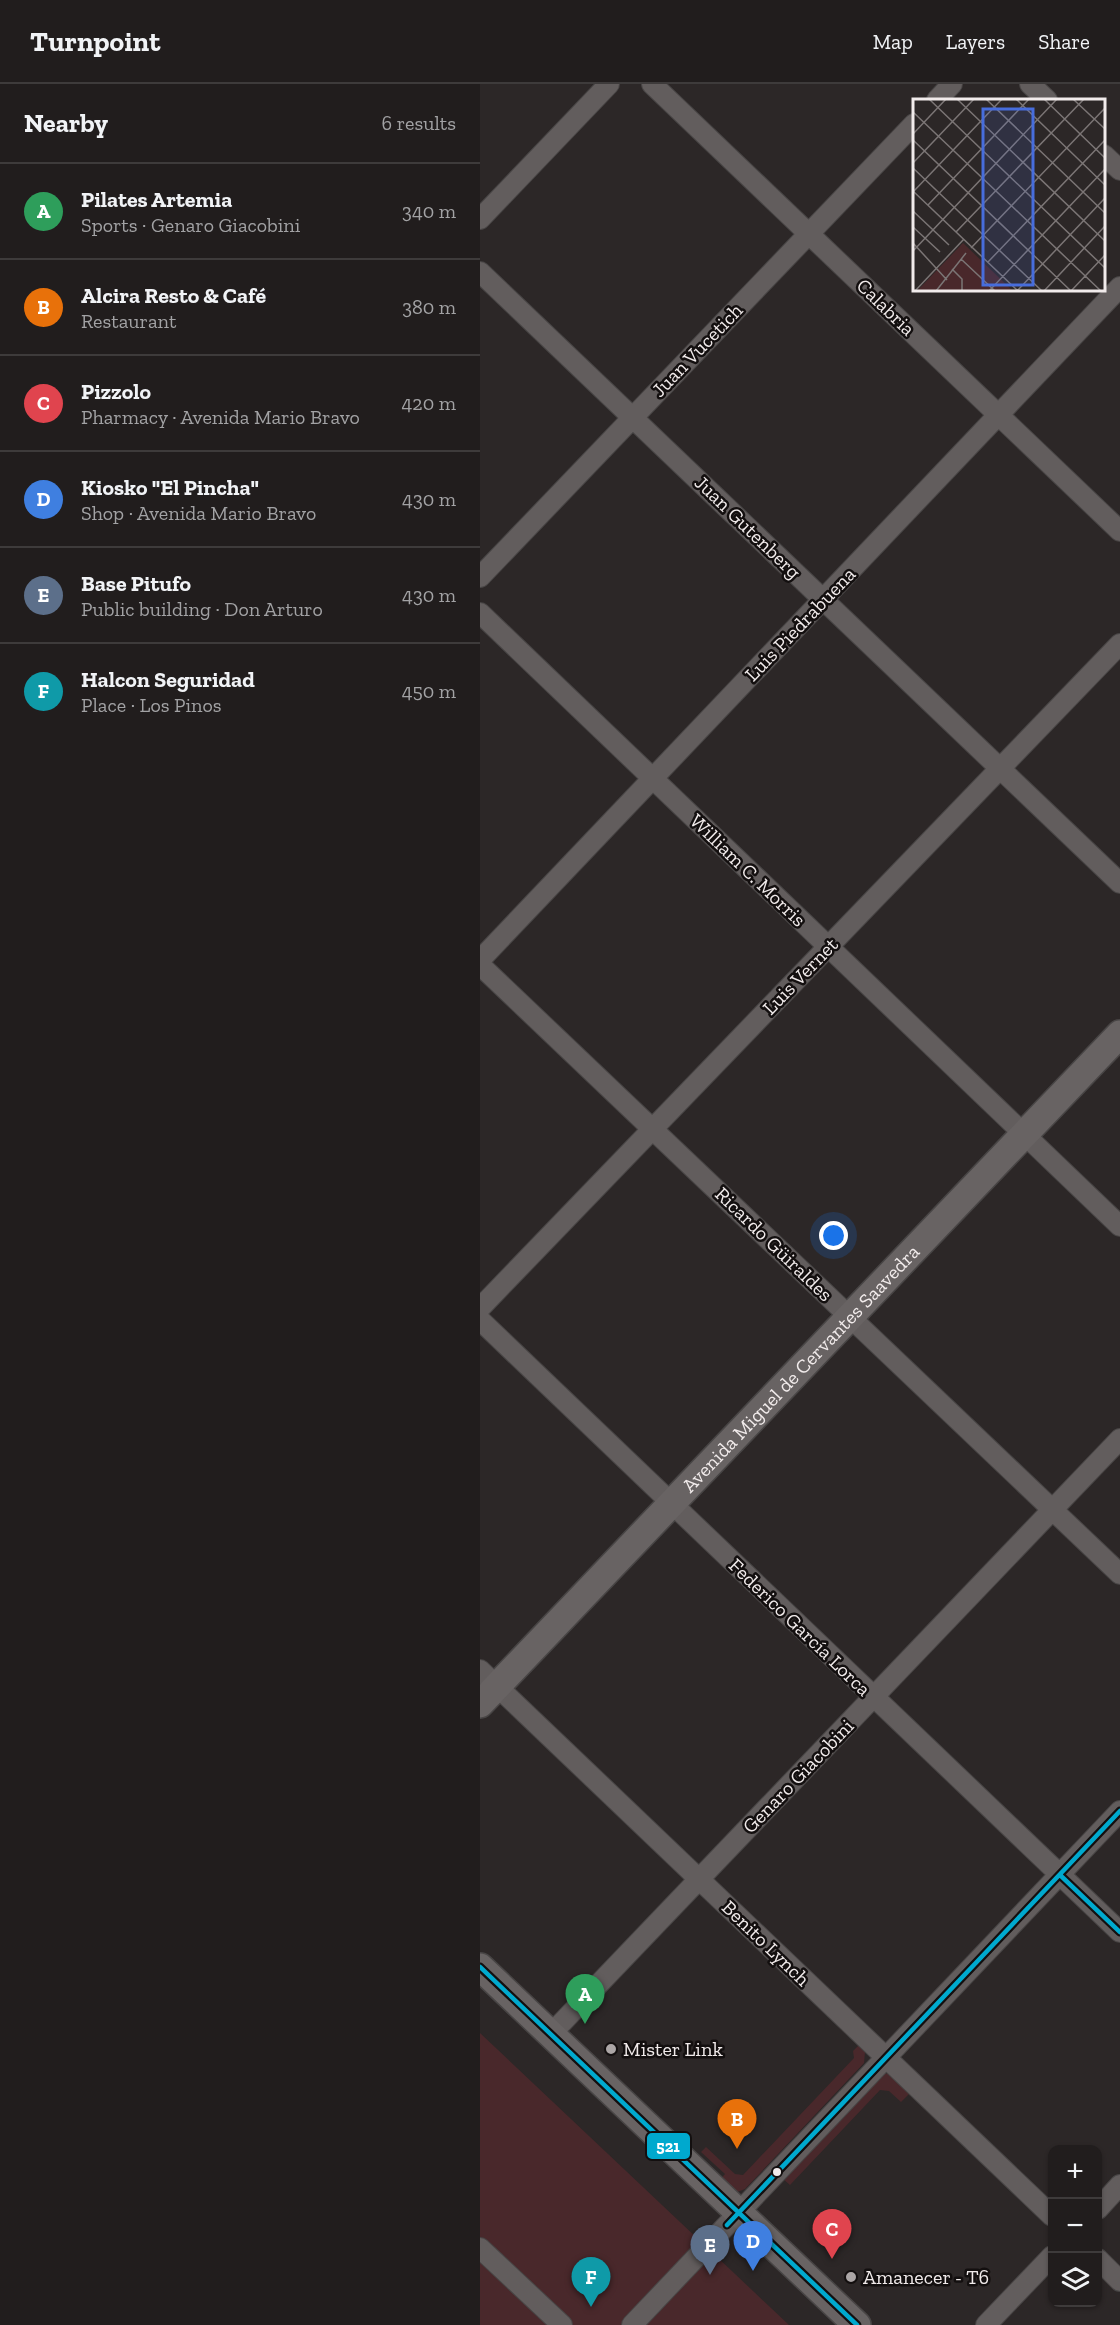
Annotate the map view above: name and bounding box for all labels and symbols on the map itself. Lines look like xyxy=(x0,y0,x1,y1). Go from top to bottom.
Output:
inset map xyxy=(913,99,1105,291)
street label: Calabria xyxy=(852,273,920,341)
street label: Juan Vucetich xyxy=(647,298,748,402)
street label: Juan Gutenberg xyxy=(690,470,806,584)
street label: Luis Piedrabuena xyxy=(740,562,861,686)
street label: William C. Morris xyxy=(685,809,811,931)
street label: Luis Vernet xyxy=(757,932,843,1020)
street label: Ricardo Güiraldes xyxy=(710,1182,838,1306)
your location xyxy=(819,1221,848,1250)
street label: Avenida Miguel de Cervantes Saavedra xyxy=(677,1239,925,1497)
street label: Federico García Lorca xyxy=(724,1553,876,1701)
street label: Genaro Giacobini xyxy=(737,1714,859,1838)
street label: Benito Lynch xyxy=(717,1895,816,1991)
pin: A xyxy=(566,1974,604,2024)
place label: Mister Link xyxy=(623,2037,723,2061)
marker: Mister Link xyxy=(604,2042,618,2056)
pin: B xyxy=(718,2100,756,2149)
line badge: 521 xyxy=(646,2132,691,2160)
text: 521 xyxy=(656,2137,680,2156)
unlabelled marker xyxy=(771,2166,783,2178)
pin: C xyxy=(812,2210,852,2259)
pin: D xyxy=(734,2222,772,2271)
pin: E xyxy=(690,2226,730,2275)
pin: F xyxy=(572,2258,610,2307)
place label: Amanecer - T6 xyxy=(863,2265,989,2289)
marker: Amanecer - T6 xyxy=(844,2270,858,2284)

